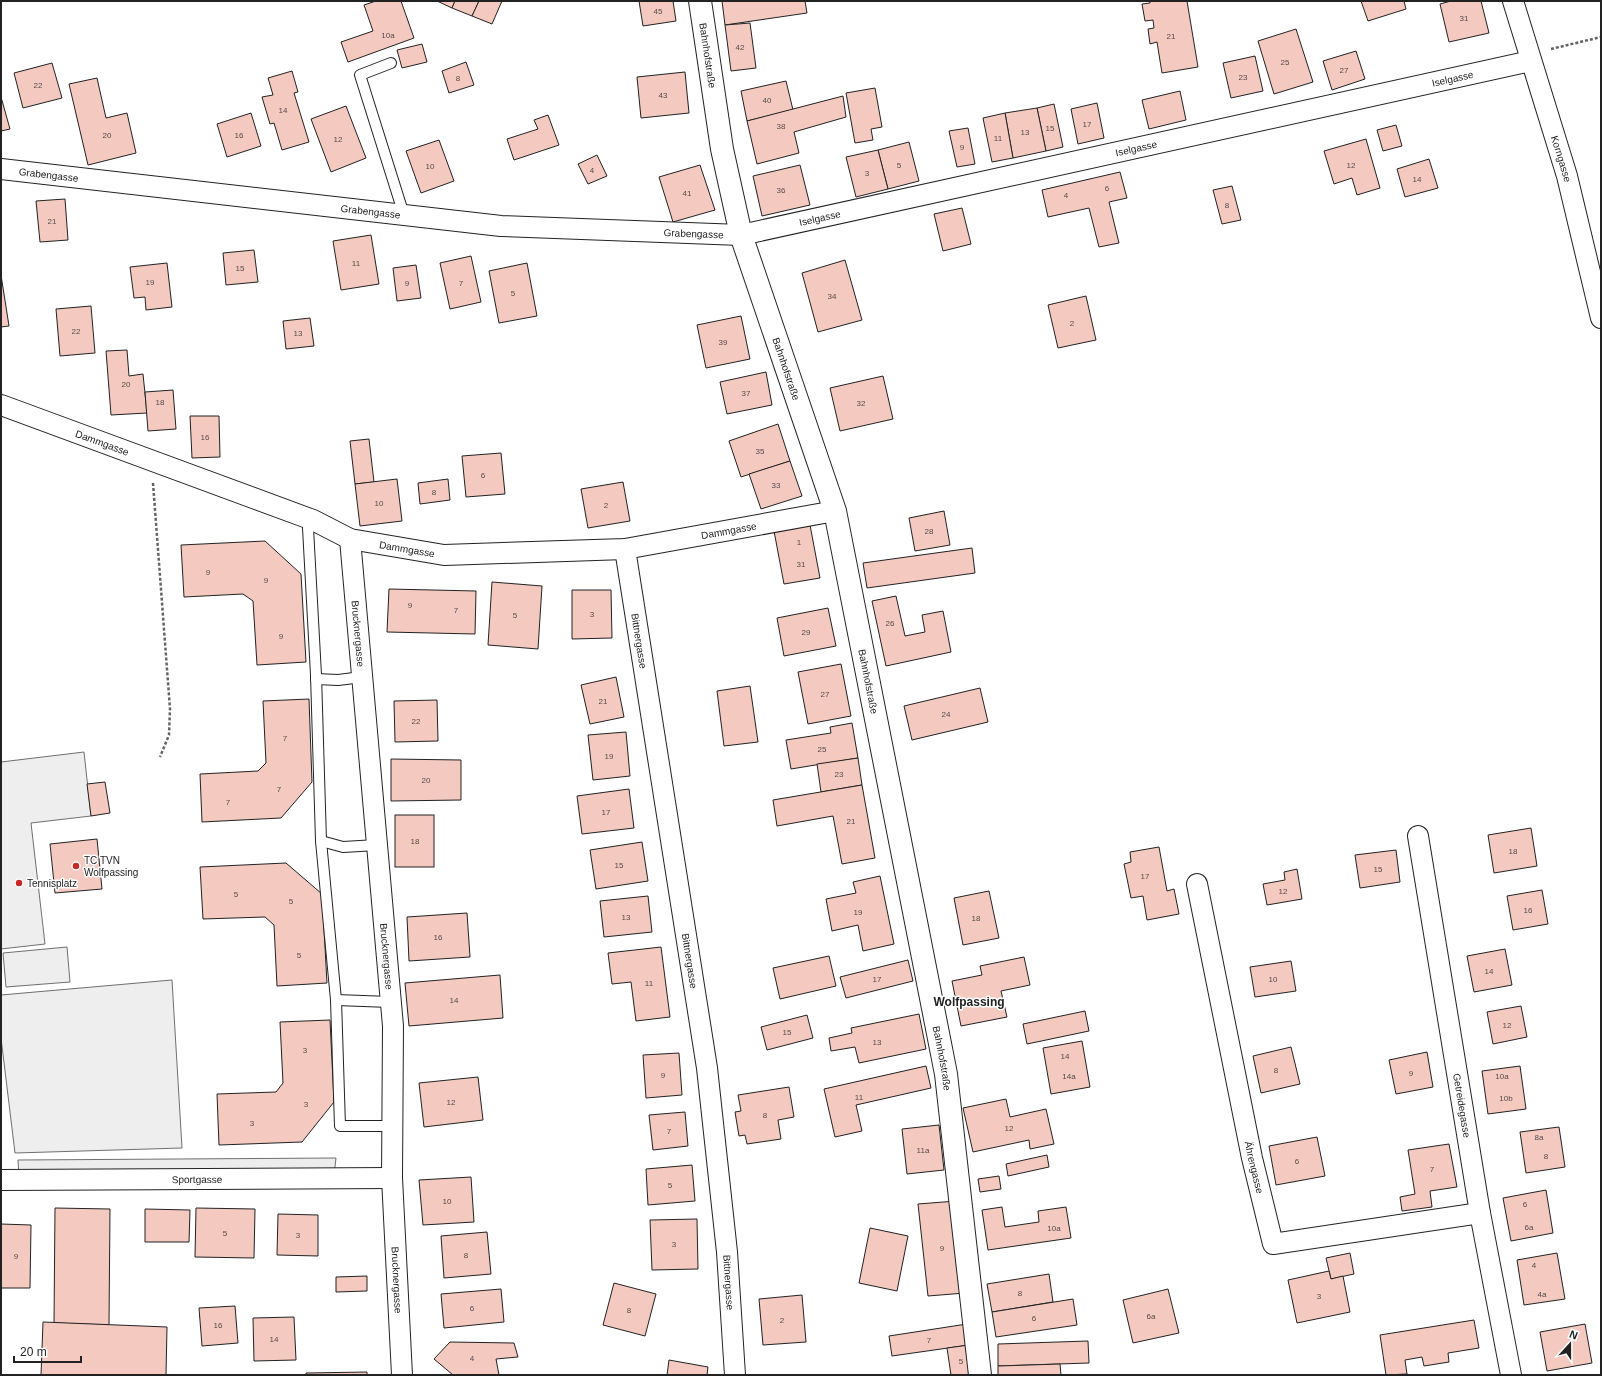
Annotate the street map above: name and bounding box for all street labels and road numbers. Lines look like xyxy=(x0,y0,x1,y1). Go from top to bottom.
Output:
street label: Bahnhofstraße xyxy=(697,22,718,89)
street label: Iselgasse xyxy=(1431,69,1475,89)
street label: Korngasse xyxy=(1549,134,1573,183)
street label: Iselgasse xyxy=(1114,138,1158,158)
street label: Grabengasse xyxy=(18,166,80,184)
street label: Grabengasse xyxy=(340,203,401,221)
street label: Iselgasse xyxy=(798,208,842,228)
street label: Grabengasse xyxy=(663,227,724,240)
street label: Bahnhofstraße xyxy=(770,336,802,402)
street label: Dammgasse xyxy=(74,428,131,458)
street label: Dammgasse xyxy=(700,520,758,541)
street label: Dammgasse xyxy=(378,539,436,559)
street label: Brucknergasse xyxy=(349,600,366,668)
street label: Bittnergasse xyxy=(629,613,649,670)
street label: Bahnhofstraße xyxy=(856,648,880,715)
street label: Brucknergasse xyxy=(378,923,395,991)
street label: Bittnergasse xyxy=(680,933,699,990)
street label: Bahnhofstraße xyxy=(931,1025,953,1092)
street label: Getreidegasse xyxy=(1451,1072,1473,1139)
street label: Ährengasse xyxy=(1243,1140,1266,1195)
street label: Sportgasse xyxy=(172,1174,223,1185)
street label: Brucknergasse xyxy=(389,1246,404,1314)
street label: Bittnergasse xyxy=(721,1254,736,1311)

